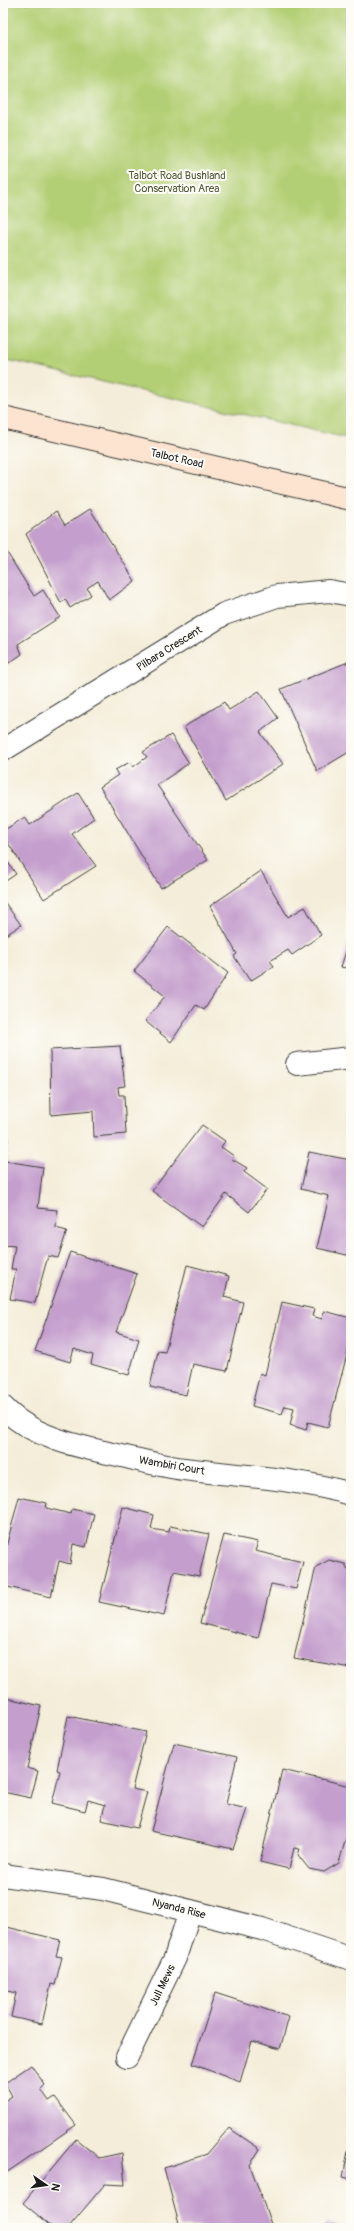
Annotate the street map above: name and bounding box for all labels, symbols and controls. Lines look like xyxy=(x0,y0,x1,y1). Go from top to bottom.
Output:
park label: Talbot Road Bushland Conservation Area xyxy=(128,169,226,195)
street label: Talbot Road xyxy=(149,446,205,471)
street label: Pilbara Crescent xyxy=(134,623,205,674)
street label: Wambiri Court xyxy=(138,1453,206,1478)
street label: Nyanda Rise xyxy=(151,1896,208,1922)
street label: Jull Mews xyxy=(147,1962,178,2008)
north arrow xyxy=(26,2165,66,2205)
text: N xyxy=(48,2182,62,2193)

